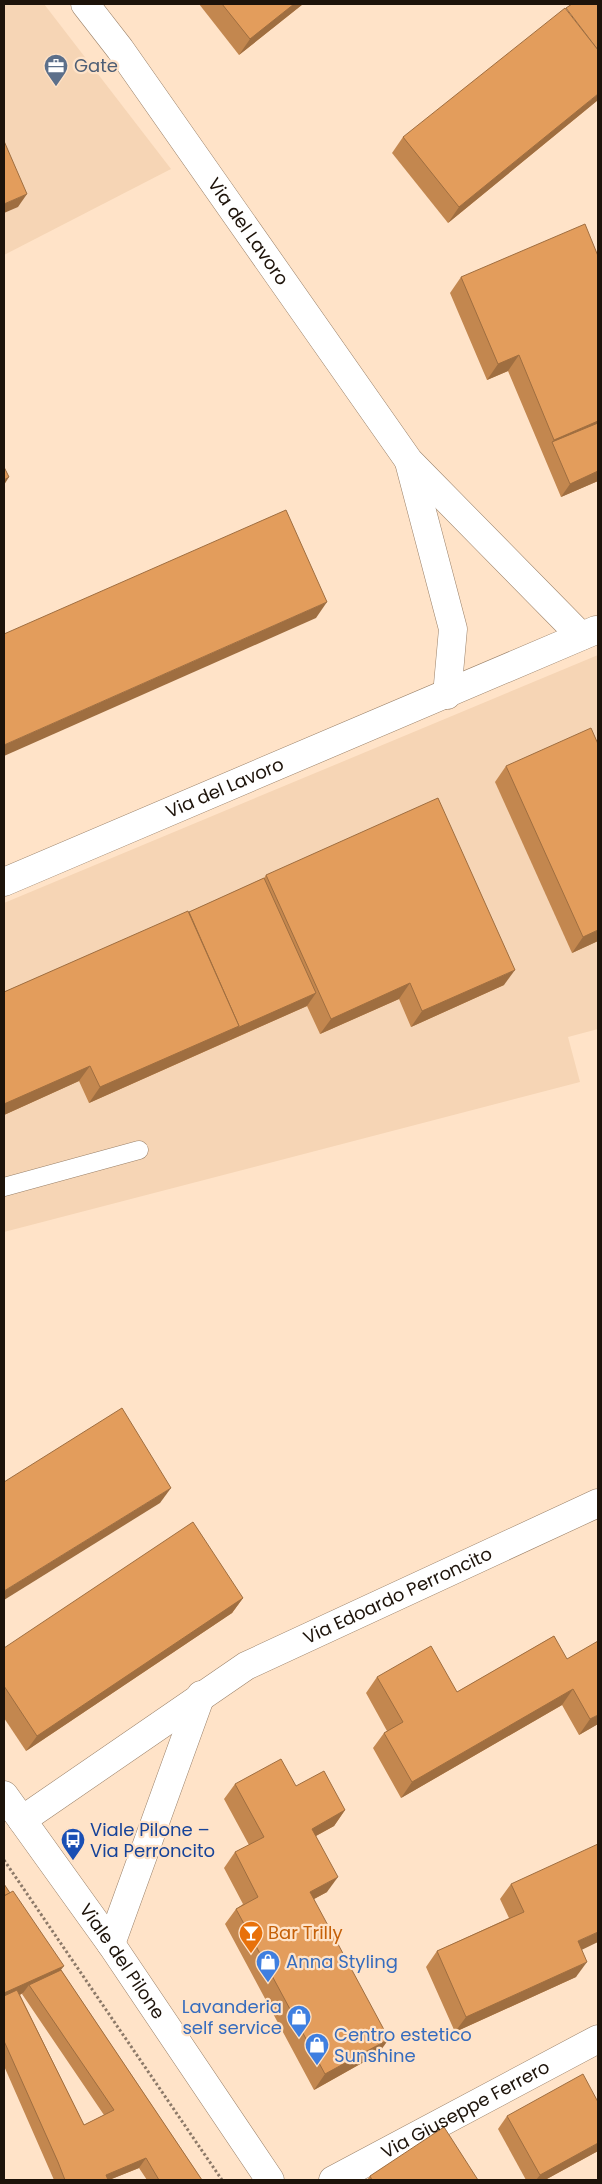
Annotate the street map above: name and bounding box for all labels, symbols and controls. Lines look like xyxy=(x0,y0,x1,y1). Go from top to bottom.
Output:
office icon: Gate xyxy=(43,53,69,87)
place label: Gate xyxy=(74,53,118,78)
street label: Via del Lavoro xyxy=(202,173,295,290)
street label: Via del Lavoro xyxy=(162,751,288,824)
street label: Via Edoardo Perroncito xyxy=(299,1541,496,1650)
place label: Viale Pilone – Via Perroncito xyxy=(90,1817,215,1863)
bus stop icon: Viale Pilone – Via Perroncito xyxy=(60,1827,86,1861)
street label: Viale del Pilone xyxy=(74,1898,171,2024)
bar icon: Bar Trilly xyxy=(238,1920,264,1954)
place label: Bar Trilly xyxy=(268,1920,343,1945)
shop icon: Anna Styling xyxy=(255,1949,281,1983)
place label: Anna Styling xyxy=(286,1949,398,1974)
place label: Lavanderia self service xyxy=(182,1994,282,2040)
shop icon: Lavanderia self service xyxy=(286,2004,312,2038)
place label: Centro estetico Sunshine xyxy=(334,2022,472,2068)
shop icon: Centro estetico Sunshine xyxy=(304,2032,330,2066)
street label: Via Giuseppe Ferrero xyxy=(377,2054,554,2164)

